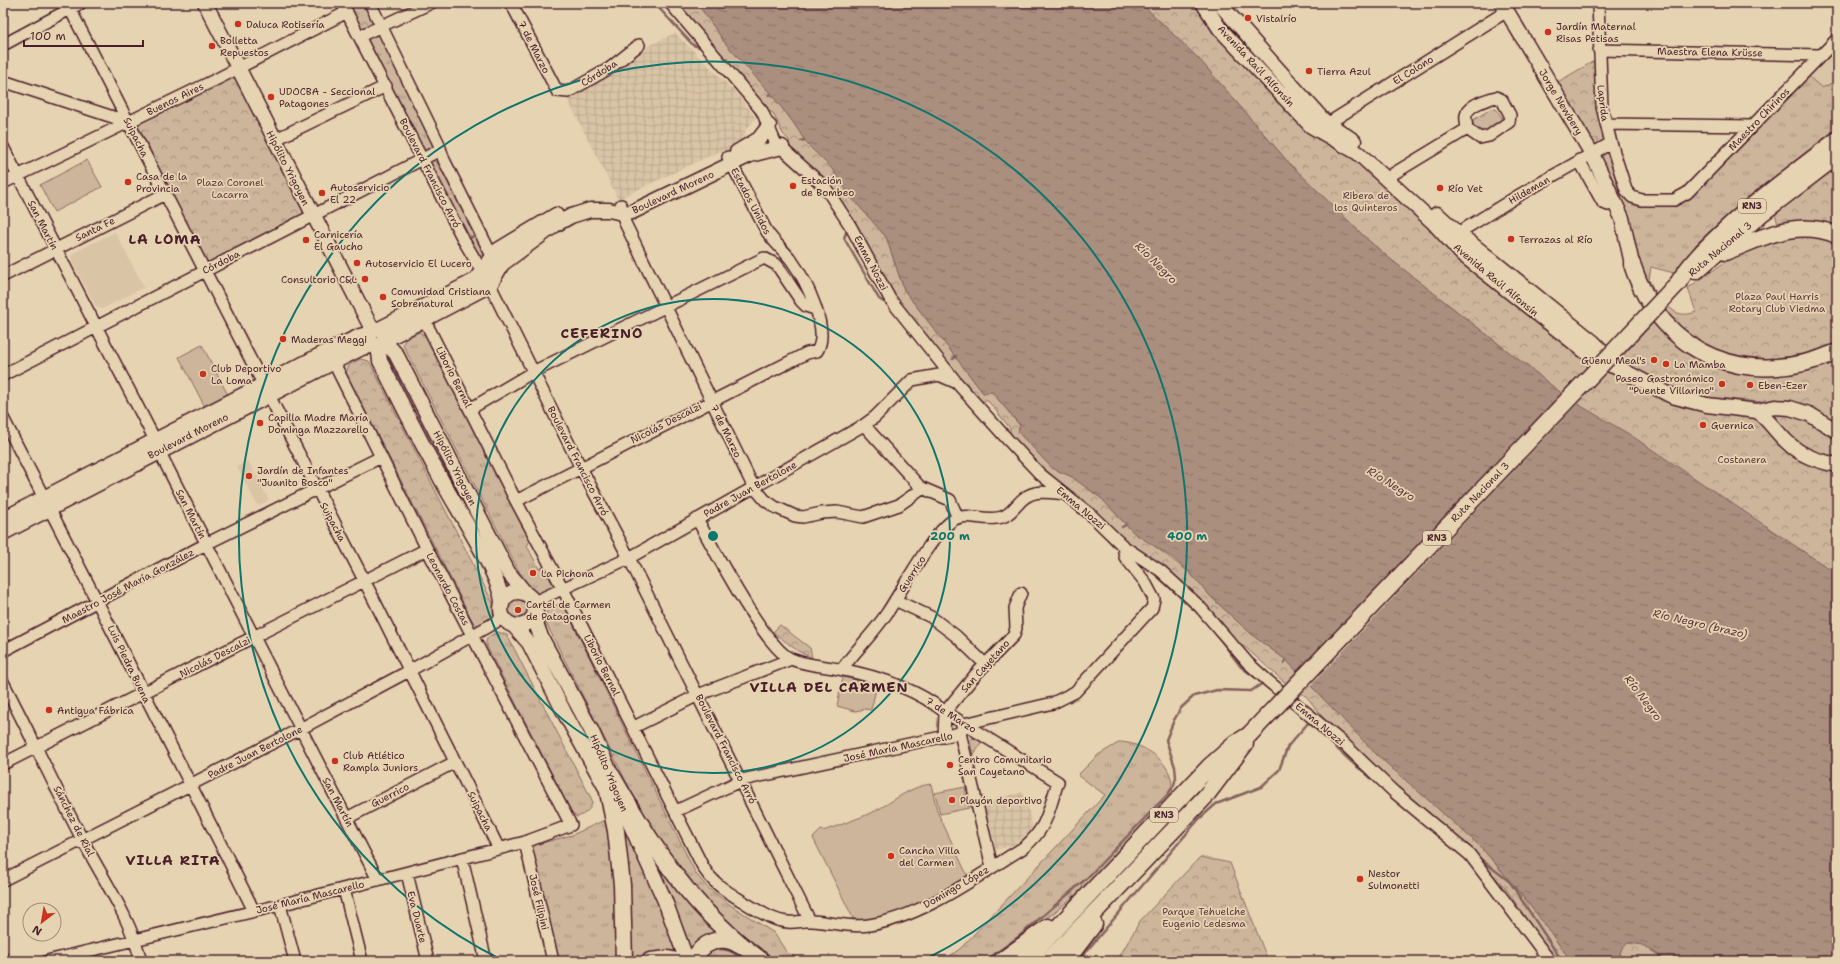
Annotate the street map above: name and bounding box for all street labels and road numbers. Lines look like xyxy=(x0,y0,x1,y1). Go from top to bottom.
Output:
street label: 7 de Marzo xyxy=(515,18,553,76)
street label: Avenida Raúl Alfonsín xyxy=(1215,23,1297,109)
street label: Maestra Elena Krüsse xyxy=(1657,45,1763,59)
street label: El Colono xyxy=(1390,52,1436,88)
street label: Córdoba xyxy=(578,56,620,89)
street label: Jorge Newbery xyxy=(1536,67,1586,138)
street label: Buenos Aires xyxy=(144,80,206,118)
street label: Laprida xyxy=(1594,84,1612,123)
street label: Maestro Chirinos xyxy=(1726,85,1792,153)
street label: Suipacha xyxy=(120,115,152,160)
street label: Boulevard Francisco Arró xyxy=(397,116,463,230)
street label: Hipólito Yrigoyen xyxy=(263,128,313,208)
street label: Estados Unidos xyxy=(728,165,774,237)
street label: Boulevard Moreno xyxy=(630,167,716,217)
street label: Hildeman xyxy=(1506,173,1552,207)
street label: San Martín xyxy=(25,198,61,252)
road number: RN3 xyxy=(1738,199,1766,213)
street label: Santa Fe xyxy=(73,214,117,244)
street label: Ruta Nacional 3 xyxy=(1686,219,1754,279)
street label: Emma Nozzi xyxy=(851,233,891,293)
street label: Avenida Raúl Alfonsín xyxy=(1451,241,1541,319)
street label: Córdoba xyxy=(200,247,243,277)
street label: Liborio Bernal xyxy=(433,344,475,410)
street label: Nicolás Descalzi xyxy=(628,399,704,447)
street label: 7 de Marzo xyxy=(708,402,744,460)
street label: Boulevard Francisco Arró xyxy=(545,404,611,518)
street label: Boulevard Moreno xyxy=(145,410,231,462)
street label: Hipólito Yrigoyen xyxy=(430,428,480,508)
street label: Padre Juan Bertolone xyxy=(701,458,799,520)
street label: Ruta Nacional 3 xyxy=(1448,459,1512,525)
street label: Emma Nozzi xyxy=(1054,484,1108,532)
street label: San Martín xyxy=(173,487,209,541)
street label: Suipacha xyxy=(317,500,349,545)
road number: RN3 xyxy=(1423,531,1451,545)
street label: Maestro José María González xyxy=(60,546,196,626)
street label: Leonardo Costas xyxy=(423,550,473,628)
street label: Guerrico xyxy=(895,553,929,595)
street label: Luis Piedra Buena xyxy=(105,623,154,706)
street label: Liborio Bernal xyxy=(581,632,623,698)
street label: Nicolás Descalzi xyxy=(177,633,253,681)
street label: San Cayetano xyxy=(958,637,1012,695)
street label: Boulevard Francisco Arró xyxy=(693,692,759,806)
street label: 7 de Marzo xyxy=(923,694,979,736)
street label: Emma Nozzi xyxy=(1293,700,1347,748)
street label: Padre Juan Bertolone xyxy=(205,722,305,782)
street label: José María Mascarello xyxy=(842,729,954,765)
street label: Hipólito Yrigoyen xyxy=(587,732,631,814)
street label: San Martín xyxy=(320,775,356,829)
street label: Guerrico xyxy=(369,780,411,810)
street label: Sánchez de Rial xyxy=(51,783,97,859)
street label: Suipacha xyxy=(464,789,496,834)
road number: RN3 xyxy=(1150,808,1178,822)
street label: Domingo López xyxy=(921,863,991,911)
street label: José Filipini xyxy=(526,873,552,931)
street label: José María Mascarello xyxy=(254,877,366,917)
street label: Eva Duarte xyxy=(404,890,430,945)

